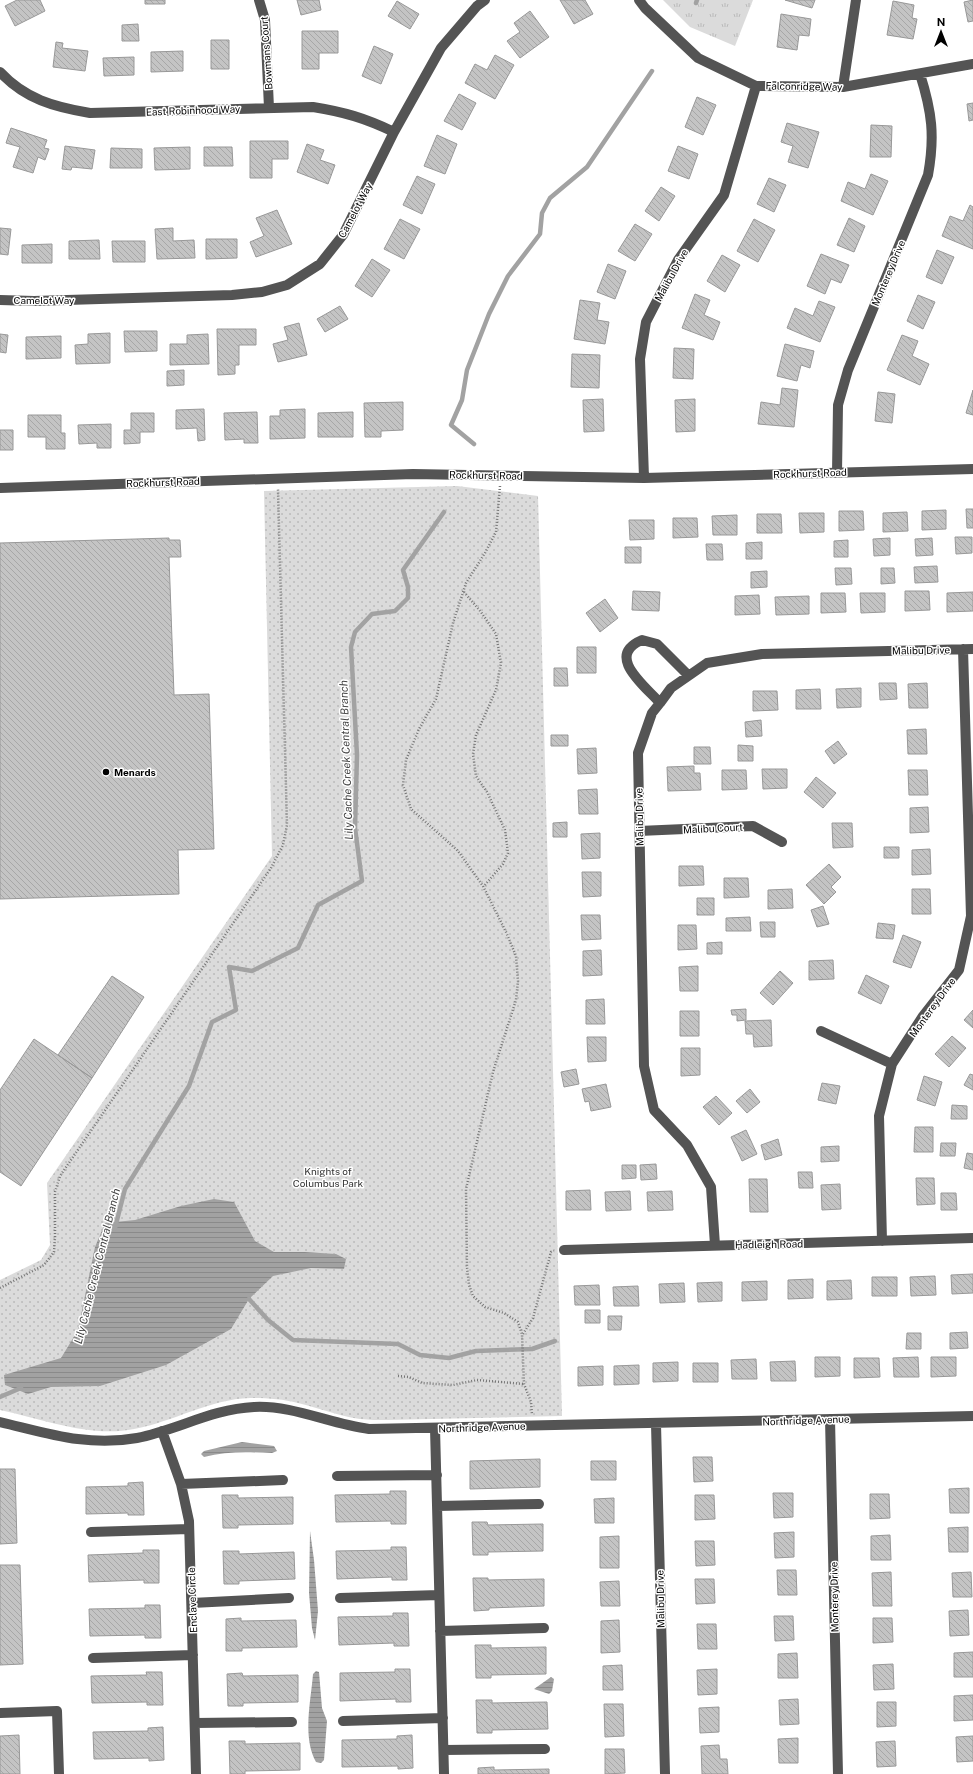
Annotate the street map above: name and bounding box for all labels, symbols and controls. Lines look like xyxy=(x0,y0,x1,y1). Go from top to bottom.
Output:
north arrow xyxy=(921,12,961,52)
street label: Bowmans Court xyxy=(257,16,275,90)
text: N xyxy=(937,16,945,28)
street label: Falconridge Way xyxy=(765,79,843,93)
street label: East Robinhood Way xyxy=(146,102,241,118)
street label: Camelot Way xyxy=(335,180,375,240)
street label: Monterey Drive xyxy=(869,238,907,308)
street label: Malibu Drive xyxy=(652,246,690,303)
street label: Camelot Way xyxy=(14,294,75,306)
street label: Rockhurst Road xyxy=(773,466,847,480)
street label: Rockhurst Road xyxy=(449,468,523,482)
street label: Rockhurst Road xyxy=(126,475,200,489)
street label: Malibu Drive xyxy=(892,643,950,657)
water label: Lily Cache Creek Central Branch xyxy=(337,680,355,840)
place label: Menards xyxy=(114,766,156,778)
marker: Menards xyxy=(101,767,111,777)
street label: Malibu Drive xyxy=(632,788,646,846)
street label: Malibu Court xyxy=(683,820,743,836)
street label: Monterey Drive xyxy=(906,975,958,1039)
park label: Knights of Columbus Park xyxy=(293,1165,364,1189)
water label: Lily Cache Creek Central Branch xyxy=(72,1187,122,1345)
street label: Hadleigh Road xyxy=(735,1237,803,1251)
street label: Northridge Avenue xyxy=(762,1412,850,1428)
street label: Northridge Avenue xyxy=(438,1419,526,1435)
street label: Monterey Drive xyxy=(827,1561,841,1632)
street label: Enclave Circle xyxy=(185,1567,199,1633)
street label: Malibu Drive xyxy=(653,1570,667,1628)

